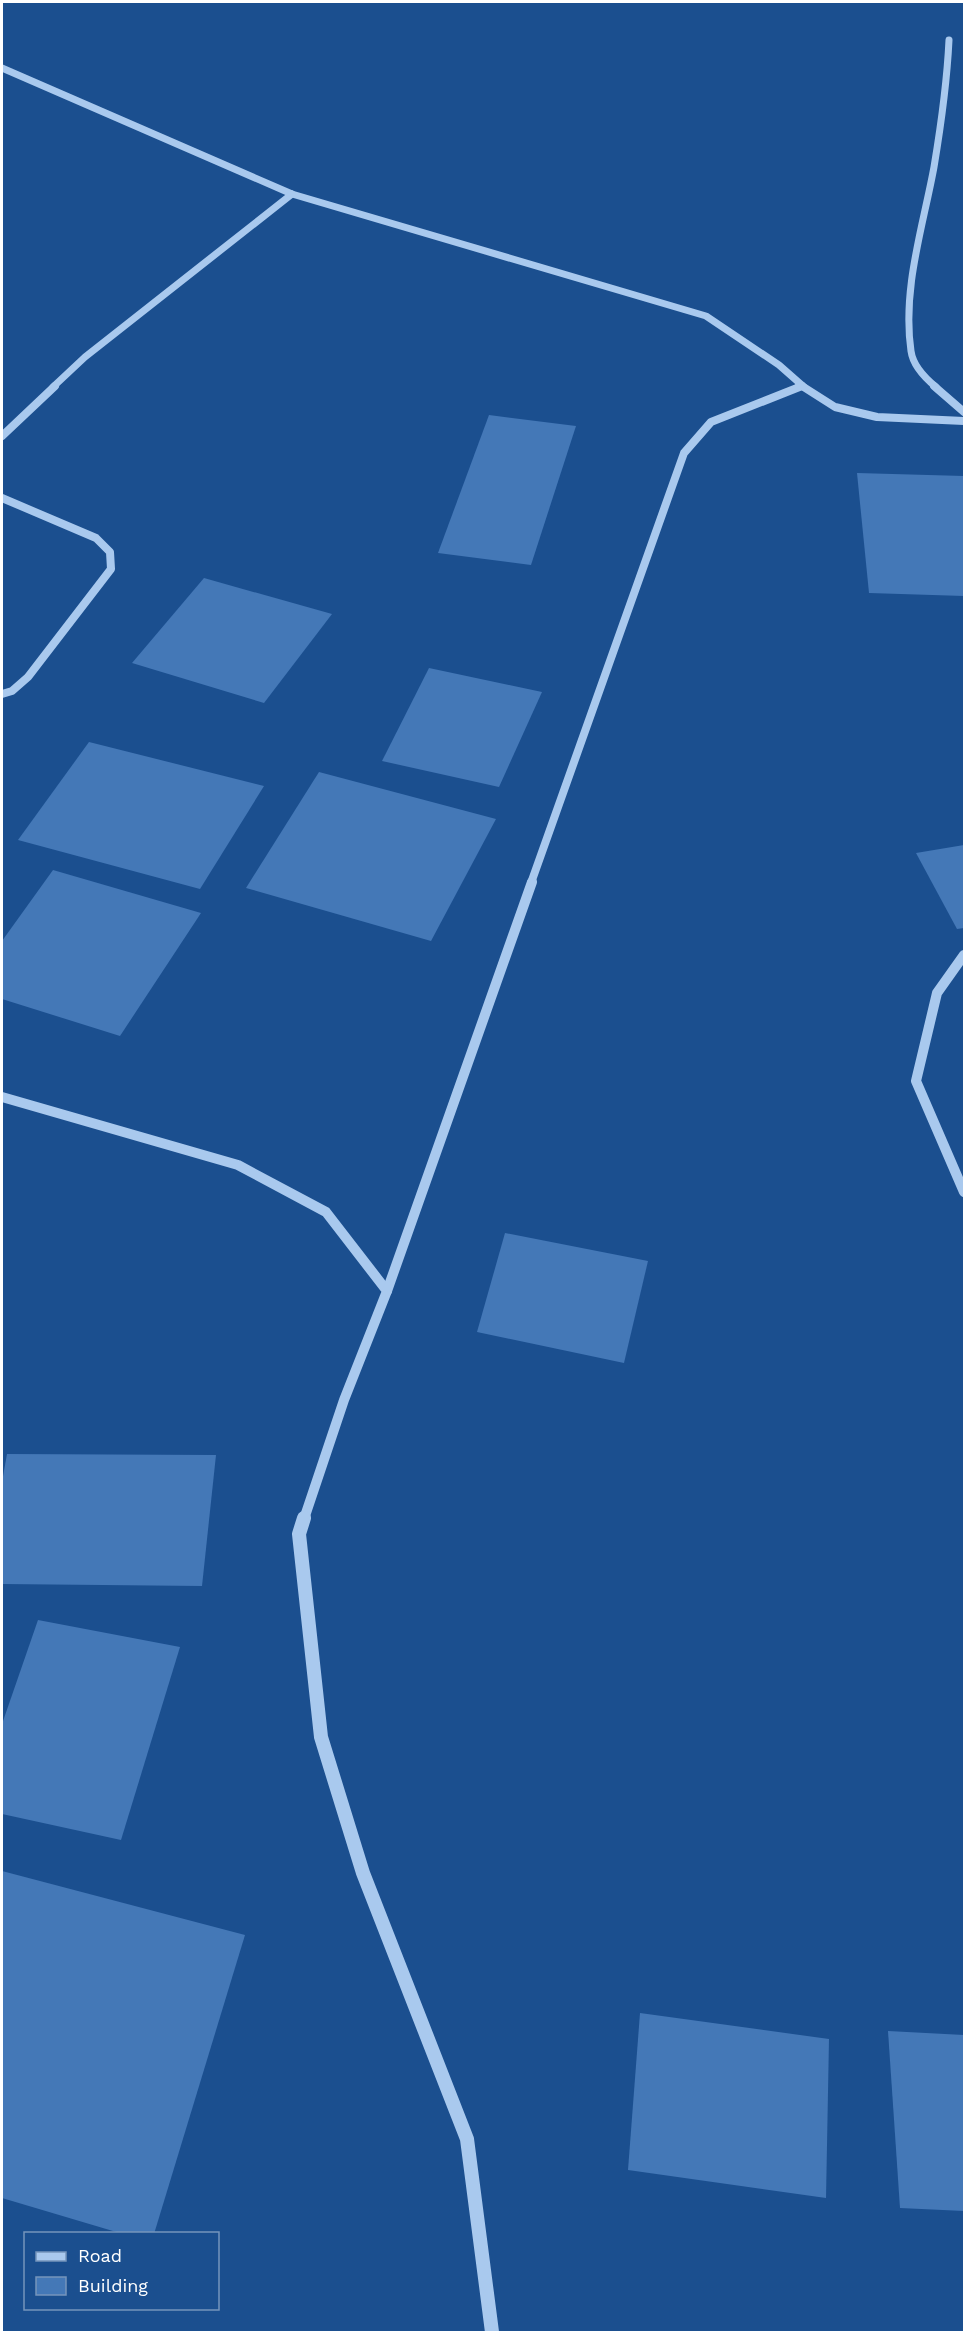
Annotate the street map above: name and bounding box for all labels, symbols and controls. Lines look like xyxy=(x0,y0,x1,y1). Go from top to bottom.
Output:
legend xyxy=(24,2232,219,2310)
text: Road xyxy=(78,2245,122,2266)
text: Building xyxy=(78,2275,148,2296)

